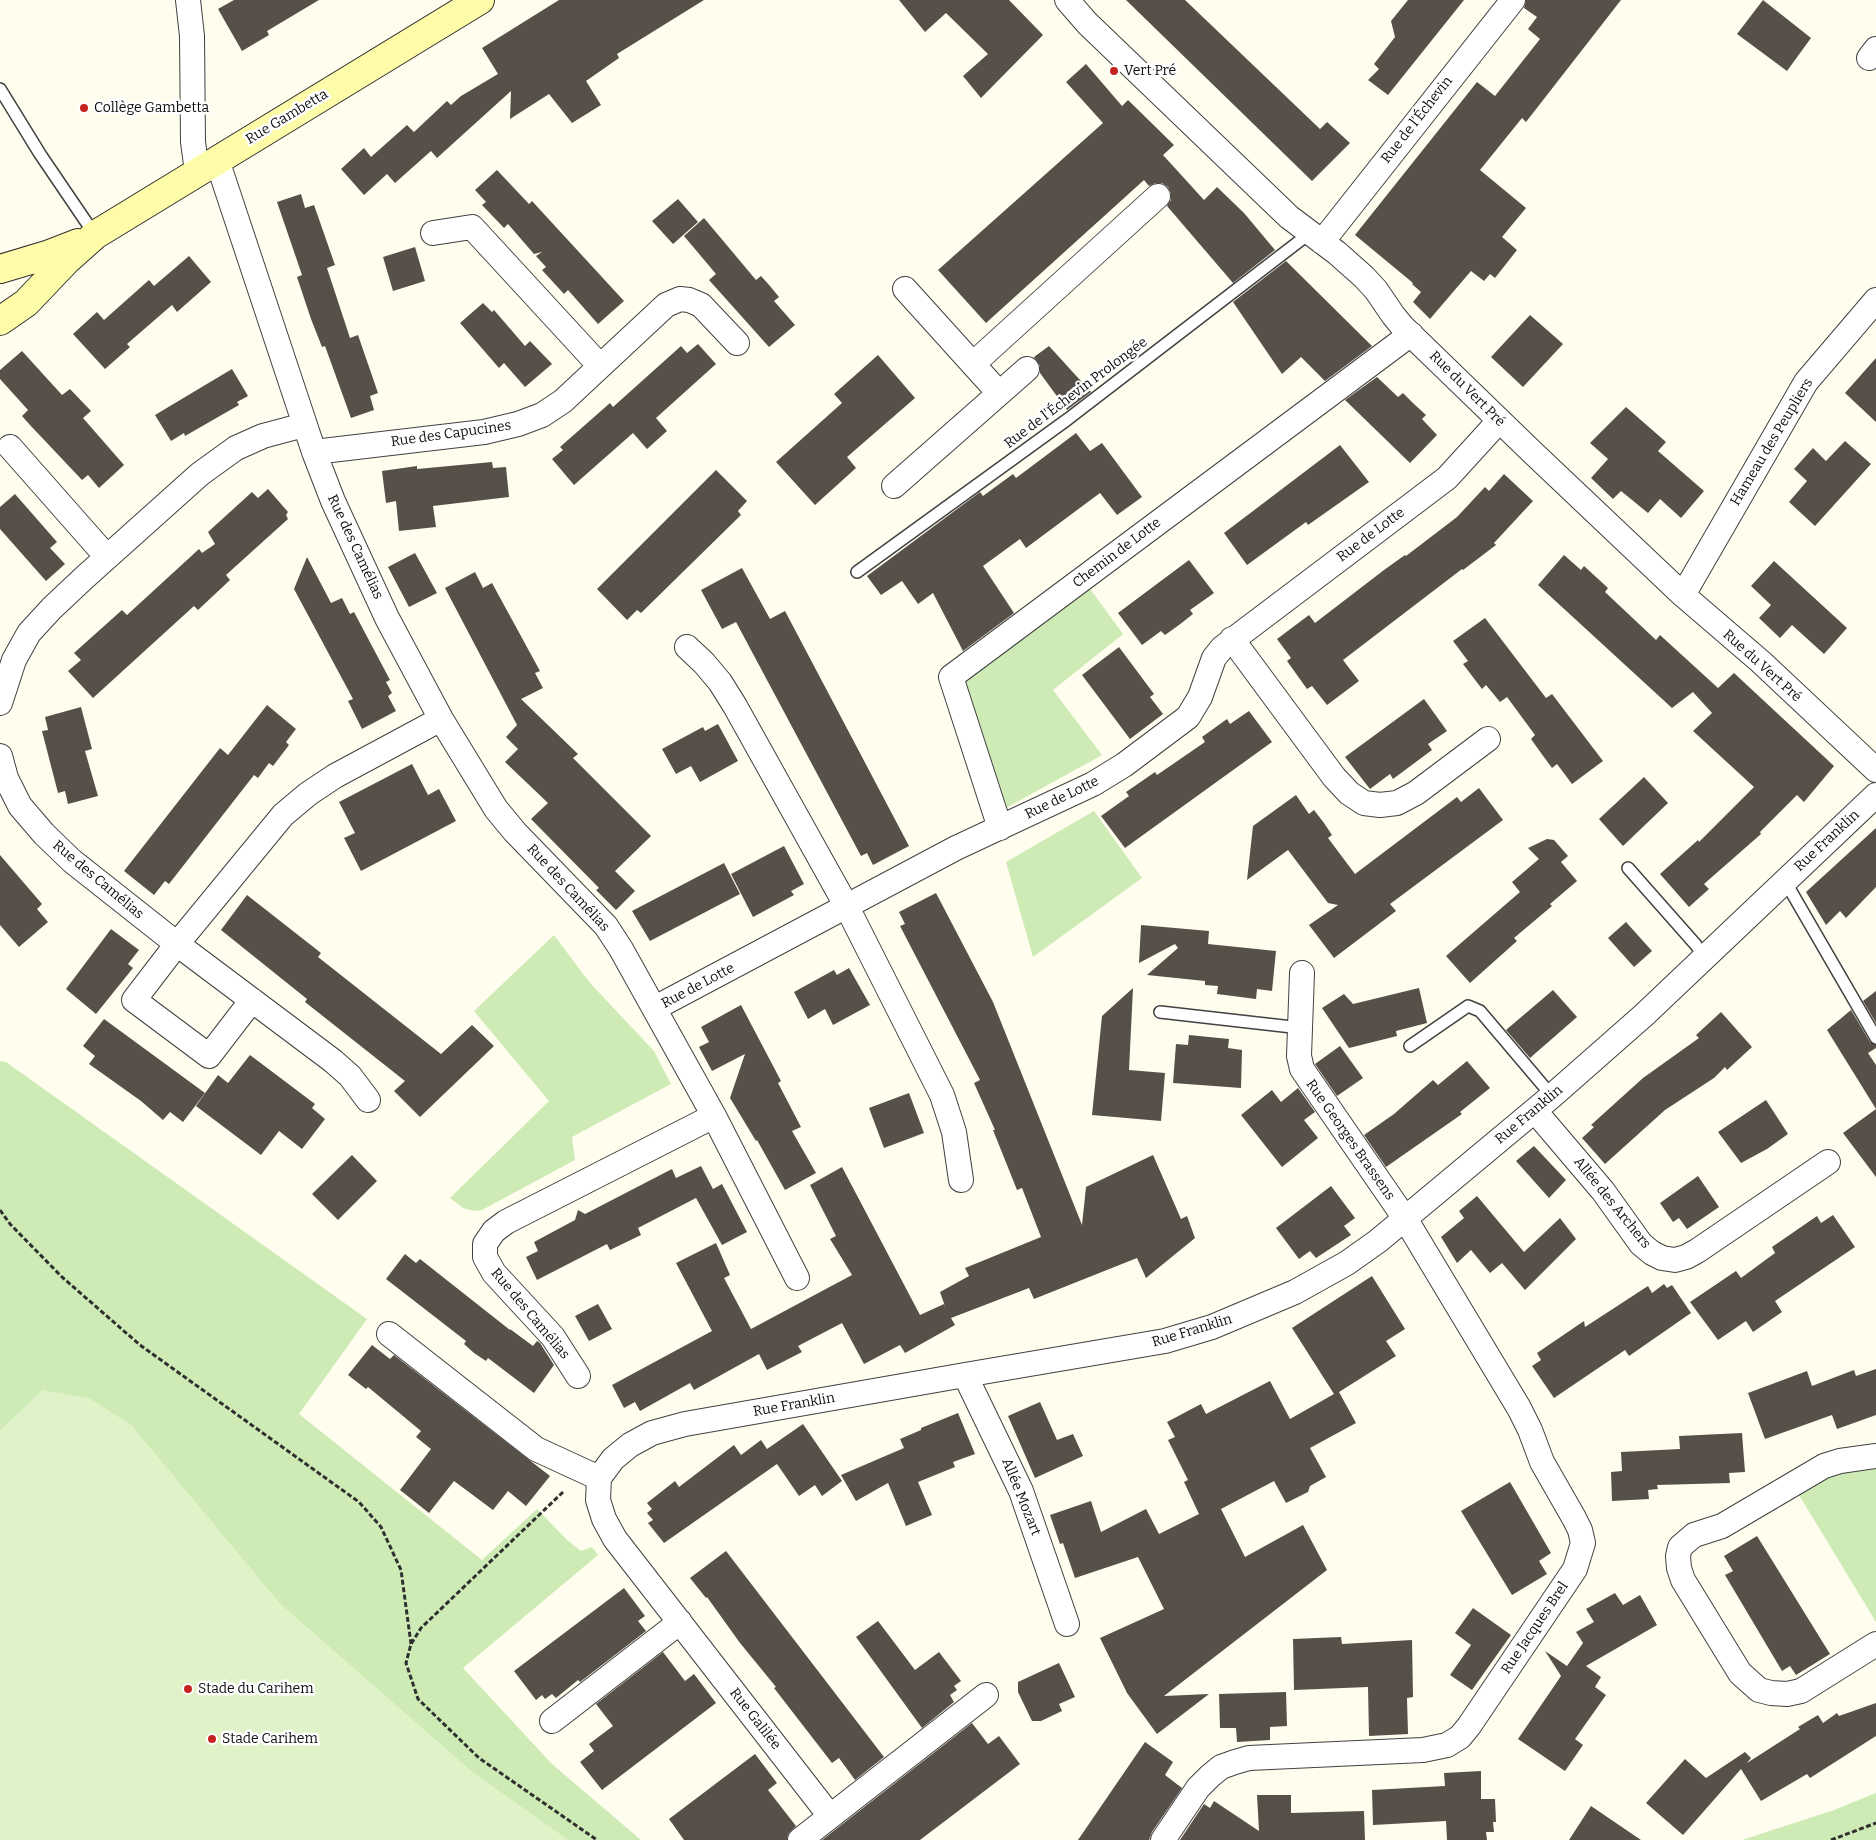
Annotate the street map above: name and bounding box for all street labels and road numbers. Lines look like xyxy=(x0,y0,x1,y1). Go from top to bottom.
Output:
street label: Rue de l'Échevin xyxy=(1378,73,1456,167)
street label: Rue Gambetta xyxy=(243,86,331,148)
street label: Rue de l'Échevin Prolongée xyxy=(1001,334,1151,452)
street label: Rue du Vert Pré xyxy=(1426,348,1508,430)
street label: Hameau des Peupliers xyxy=(1727,375,1817,509)
street label: Rue des Capucines xyxy=(390,417,512,451)
street label: Rue des Camélias xyxy=(323,492,387,602)
street label: Rue de Lotte xyxy=(1334,504,1408,566)
street label: Chemin de Lotte xyxy=(1070,514,1164,592)
street label: Rue du Vert Pré xyxy=(1719,626,1805,706)
street label: Rue de Lotte xyxy=(1022,773,1102,823)
street label: Rue Franklin xyxy=(1791,807,1863,875)
street label: Rue des Camélias xyxy=(49,837,147,923)
street label: Rue des Camélias xyxy=(523,841,613,935)
street label: Rue de Lotte xyxy=(659,960,737,1012)
street label: Rue Georges Brassens xyxy=(1302,1076,1398,1204)
street label: Rue Franklin xyxy=(1492,1082,1566,1148)
street label: Allée des Archers xyxy=(1570,1154,1654,1252)
street label: Rue des Camélias xyxy=(487,1265,573,1363)
street label: Rue Franklin xyxy=(1150,1311,1234,1351)
street label: Rue Franklin xyxy=(752,1390,836,1420)
street label: Allée Mozart xyxy=(998,1456,1044,1538)
street label: Rue Jacques Brel xyxy=(1498,1579,1572,1677)
street label: Rue Galilée xyxy=(726,1685,784,1753)

